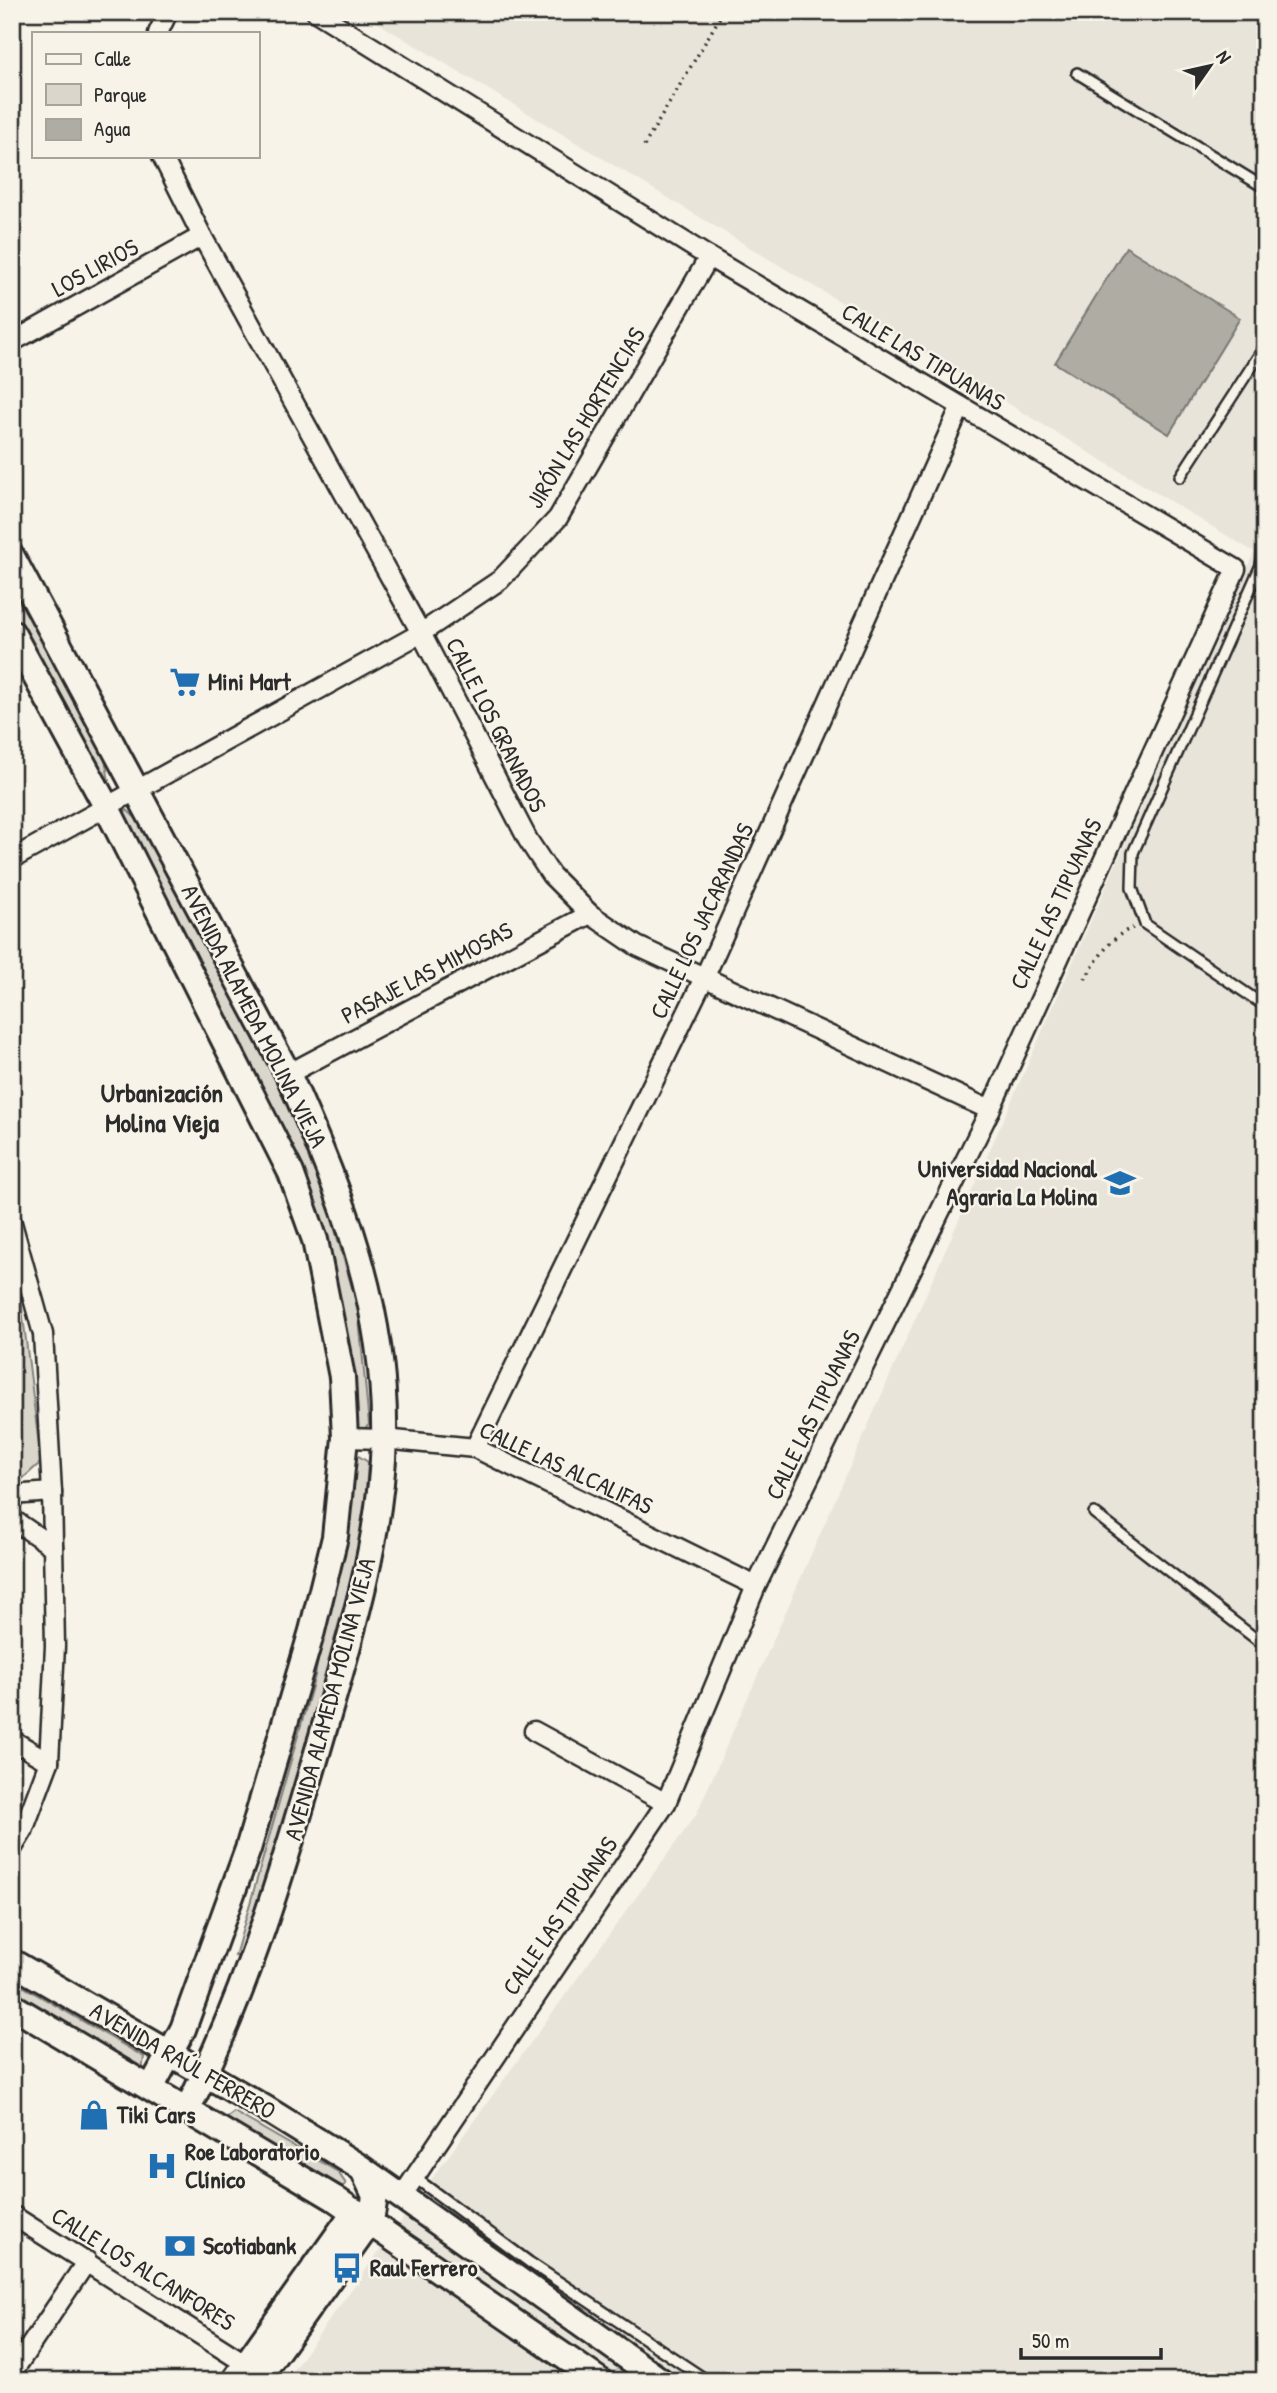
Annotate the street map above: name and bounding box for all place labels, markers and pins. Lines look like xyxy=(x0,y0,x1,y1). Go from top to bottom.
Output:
supermarket icon: Mini Mart xyxy=(168,665,202,699)
place label: Mini Mart xyxy=(208,665,291,697)
place label: Universidad Nacional Agraria La Molina xyxy=(918,1152,1098,1213)
school or university icon: Universidad Nacional Agraria La Molina xyxy=(1103,1166,1137,1200)
shop icon: Tiki Cars xyxy=(77,2098,111,2132)
place label: Tiki Cars xyxy=(116,2098,196,2130)
place label: Roe Laboratorio Clínico xyxy=(185,2135,320,2195)
hospital icon: Roe Laboratorio Clínico xyxy=(145,2149,179,2183)
bank icon: Scotiabank xyxy=(163,2229,197,2263)
place label: Scotiabank xyxy=(203,2229,296,2261)
bus stop icon: Raul Ferrero xyxy=(330,2251,364,2285)
place label: Raul Ferrero xyxy=(370,2251,478,2283)

